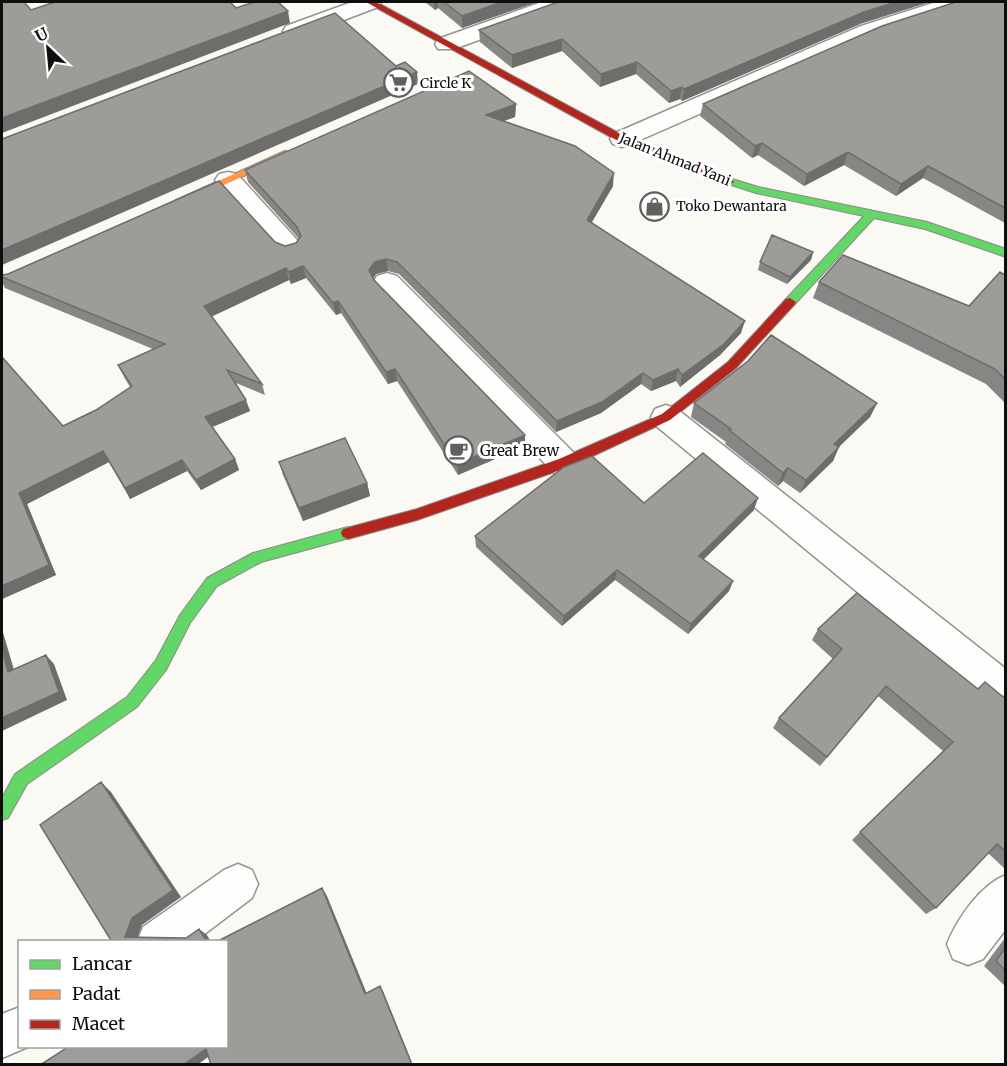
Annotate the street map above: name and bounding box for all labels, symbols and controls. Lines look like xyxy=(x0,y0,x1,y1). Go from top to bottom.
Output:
north arrow xyxy=(18,18,78,78)
text: U xyxy=(32,23,51,46)
supermarket icon: Circle K xyxy=(383,67,415,99)
place label: Circle K xyxy=(420,74,472,92)
street label: Jalan Ahmad Yani xyxy=(616,128,734,190)
shop icon: Toko Dewantara xyxy=(639,190,671,222)
place label: Toko Dewantara xyxy=(676,197,787,215)
cafe icon: Great Brew xyxy=(443,434,475,466)
place label: Great Brew xyxy=(480,441,559,460)
legend xyxy=(18,940,228,1048)
text: Lancar xyxy=(72,952,132,975)
text: Padat xyxy=(72,982,121,1005)
text: Macet xyxy=(72,1012,125,1035)

